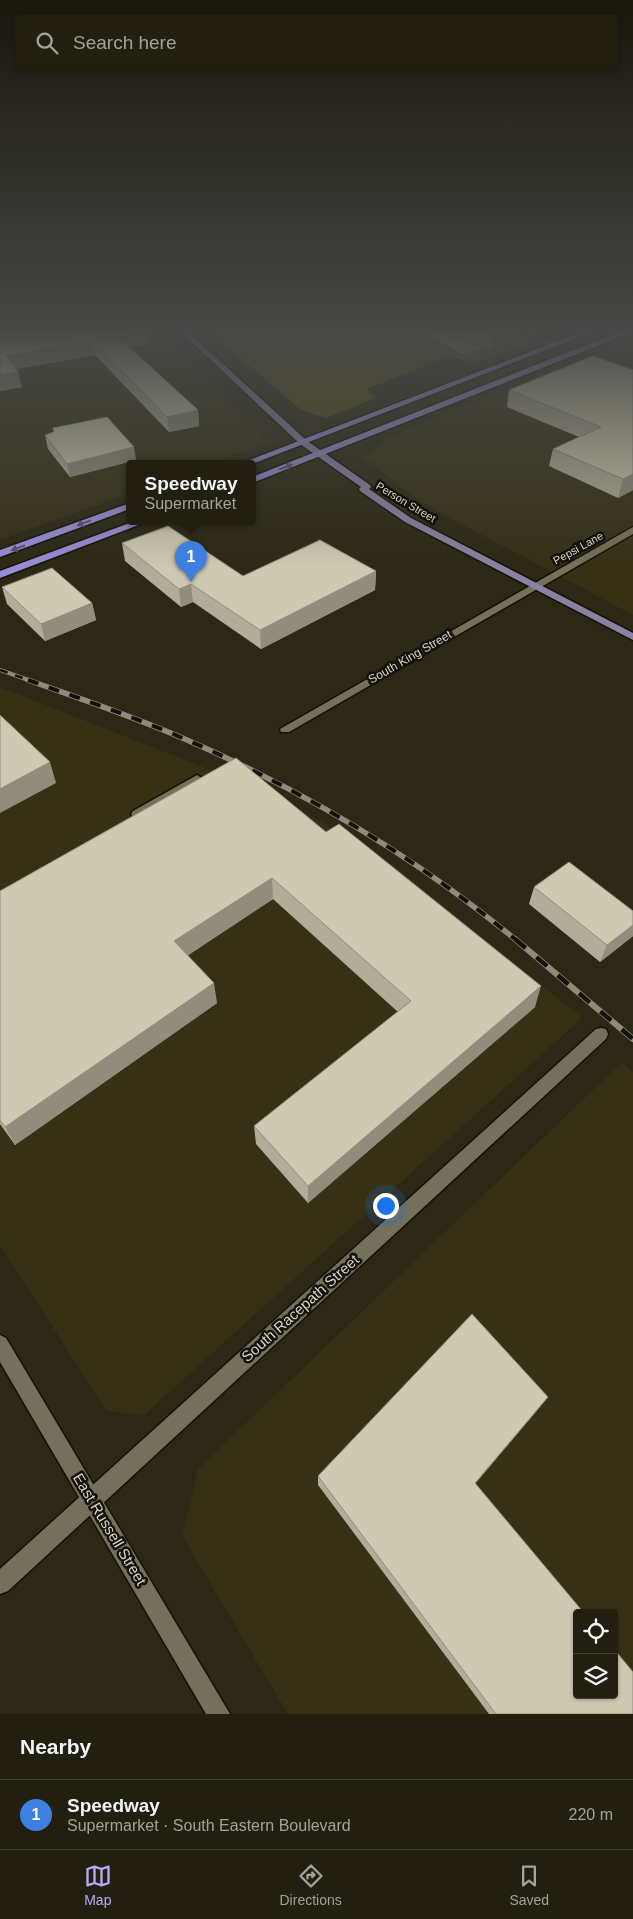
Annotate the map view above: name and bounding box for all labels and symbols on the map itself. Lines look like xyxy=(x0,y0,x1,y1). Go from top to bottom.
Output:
one-way arrow xyxy=(279,462,293,470)
street label: Person Street xyxy=(374,480,438,524)
one-way arrow xyxy=(76,519,91,527)
street label: Pepsi Lane xyxy=(551,529,605,567)
pin: 1 xyxy=(175,541,207,582)
one-way arrow xyxy=(10,545,25,552)
street label: South King Street xyxy=(366,627,455,687)
your location xyxy=(373,1193,399,1219)
street label: South Racepath Street xyxy=(238,1250,363,1365)
street label: East Russell Street xyxy=(70,1470,151,1589)

